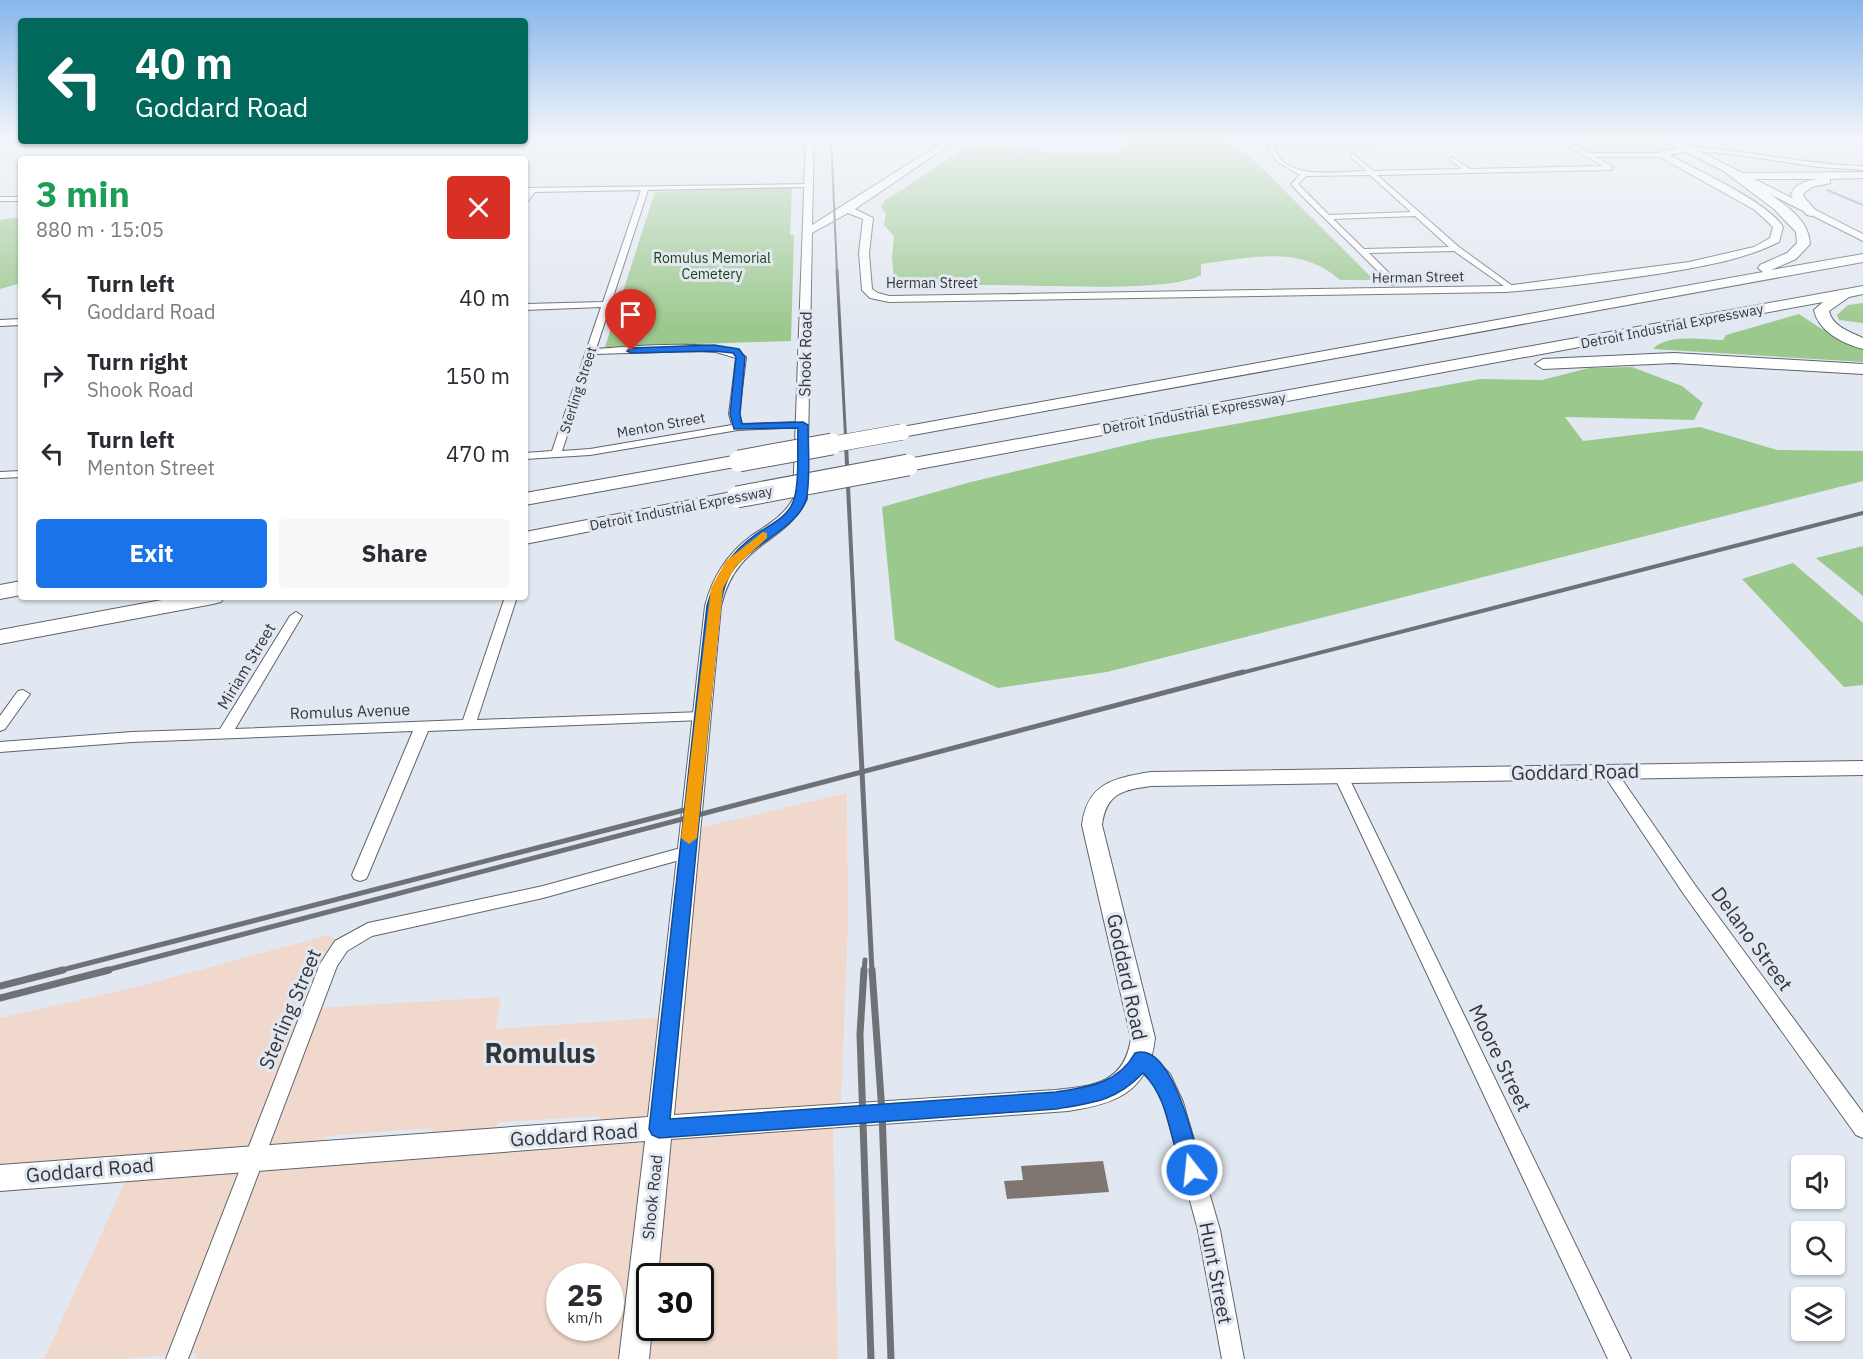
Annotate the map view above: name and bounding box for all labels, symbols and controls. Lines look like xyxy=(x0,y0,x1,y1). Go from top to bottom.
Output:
text: 40 m xyxy=(135,36,233,91)
icon: left xyxy=(36,42,114,120)
text: Goddard Road xyxy=(135,89,308,124)
text: 3 min xyxy=(36,170,130,217)
button: close xyxy=(447,176,510,239)
text: 880 m · 15:05 xyxy=(36,216,164,243)
park label: Romulus Memorial Cemetery xyxy=(653,249,771,283)
street label: Herman Street xyxy=(1372,267,1464,287)
text: Turn left xyxy=(87,269,175,298)
street label: Herman Street xyxy=(886,274,978,292)
icon: left xyxy=(36,281,69,314)
text: 40 m xyxy=(459,283,510,312)
pin xyxy=(605,289,656,351)
text: Goddard Road xyxy=(87,298,216,325)
icon: arrive xyxy=(614,298,647,331)
street label: Detroit Industrial Expressway xyxy=(1579,299,1765,353)
street label: Shook Road xyxy=(794,311,816,397)
street label: Sterling Street xyxy=(556,344,601,436)
text: Turn right xyxy=(87,347,188,376)
icon: right xyxy=(36,359,69,392)
text: 150 m xyxy=(446,361,510,390)
text: Shook Road xyxy=(87,376,194,403)
street label: Detroit Industrial Expressway xyxy=(1101,388,1287,438)
street label: Menton Street xyxy=(615,408,707,442)
text: Turn left xyxy=(87,425,175,454)
icon: left xyxy=(36,437,69,470)
text: 470 m xyxy=(446,439,510,468)
text: Menton Street xyxy=(87,454,215,481)
street label: Detroit Industrial Expressway xyxy=(588,481,774,535)
button: Exit xyxy=(36,519,267,588)
button: Share xyxy=(279,519,510,588)
street label: Miriam Street xyxy=(212,619,280,713)
street label: Romulus Avenue xyxy=(289,699,411,723)
street label: Goddard Road xyxy=(1511,757,1639,786)
street label: Delano Street xyxy=(1705,881,1799,996)
street label: Goddard Road xyxy=(1101,911,1154,1043)
street label: Sterling Street xyxy=(252,944,327,1073)
street label: Moore Street xyxy=(1463,1000,1538,1116)
district label: Romulus xyxy=(484,1035,596,1070)
street label: Goddard Road xyxy=(509,1117,639,1152)
position arrow xyxy=(1160,1138,1224,1202)
street label: Goddard Road xyxy=(25,1150,155,1189)
street label: Shook Road xyxy=(638,1154,666,1240)
map controls xyxy=(1791,1155,1845,1341)
button: sound xyxy=(1791,1155,1845,1209)
street label: Hunt Street xyxy=(1193,1220,1240,1326)
button: search xyxy=(1791,1221,1845,1275)
speed limit sign: 30 xyxy=(636,1263,714,1341)
text: 25 xyxy=(567,1275,603,1314)
button: layers xyxy=(1791,1287,1845,1341)
text: km/h xyxy=(567,1308,603,1327)

